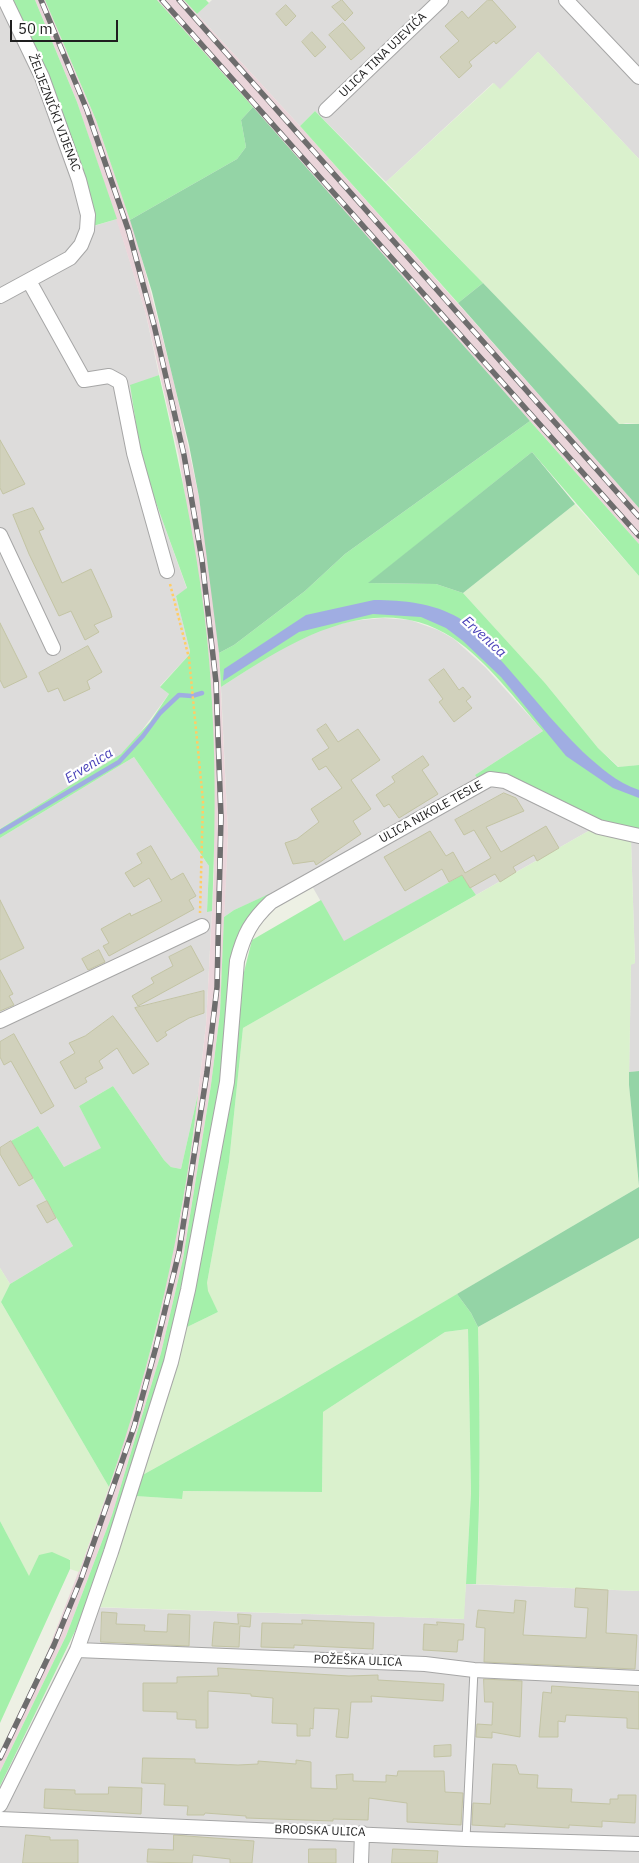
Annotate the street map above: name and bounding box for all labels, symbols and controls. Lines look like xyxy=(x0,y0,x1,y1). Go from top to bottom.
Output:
scale bar xyxy=(12,10,120,42)
street label: ULICA TINA UJEVIĆA xyxy=(336,10,430,100)
text: 50 m xyxy=(18,19,53,38)
street label: ŽELJEZNIČKI VIJENAC xyxy=(25,52,83,174)
water label: Ervenica xyxy=(459,613,509,661)
water label: Ervenica xyxy=(62,745,116,787)
street label: ULICA NIKOLE TESLE xyxy=(377,778,485,846)
street label: POŽEŠKA ULICA xyxy=(313,1652,403,1670)
street label: BRODSKA ULICA xyxy=(274,1822,366,1840)

